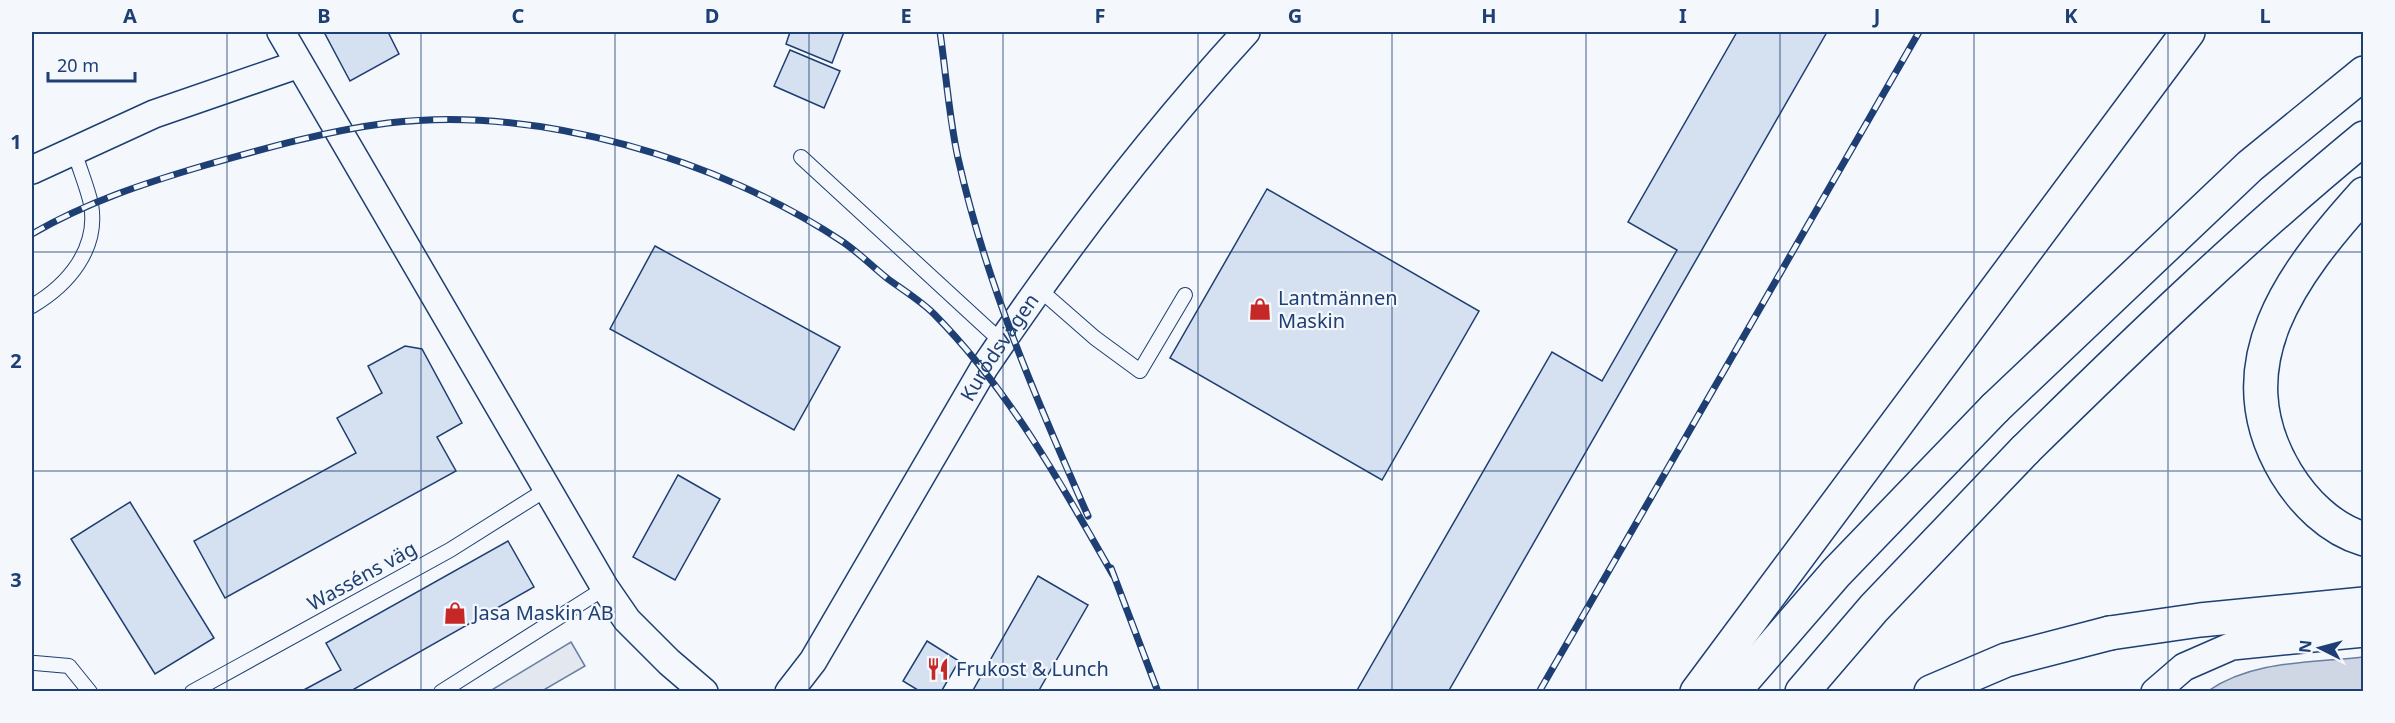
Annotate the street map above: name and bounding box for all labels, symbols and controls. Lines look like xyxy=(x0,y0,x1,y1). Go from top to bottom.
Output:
text: A xyxy=(123,2,137,29)
text: B xyxy=(317,2,331,29)
text: C xyxy=(512,2,525,29)
text: D xyxy=(705,2,719,29)
text: E xyxy=(900,2,912,29)
text: F xyxy=(1095,2,1105,29)
text: G xyxy=(1288,2,1302,29)
text: H xyxy=(1481,2,1497,29)
text: I xyxy=(1679,2,1687,29)
text: J xyxy=(1872,2,1880,29)
text: K xyxy=(2064,2,2078,29)
text: L xyxy=(2259,2,2271,29)
scale bar xyxy=(48,45,135,83)
text: 20 m xyxy=(57,53,99,77)
text: 1 xyxy=(10,128,22,155)
place label: Lantmännen Maskin xyxy=(1278,284,1398,334)
street label: Kurödsvägen xyxy=(954,288,1044,406)
shop icon: Lantmännen Maskin xyxy=(1247,296,1273,322)
text: 2 xyxy=(10,347,22,374)
street label: Wasséns väg xyxy=(302,535,421,617)
text: 3 xyxy=(10,566,22,593)
place label: Jasa Maskin AB xyxy=(471,599,614,626)
shop icon: Jasa Maskin AB xyxy=(442,600,468,626)
north arrow xyxy=(2290,618,2350,678)
text: N xyxy=(2293,639,2317,654)
place label: Frukost & Lunch xyxy=(956,655,1109,682)
restaurant icon: Frukost & Lunch xyxy=(925,656,951,682)

